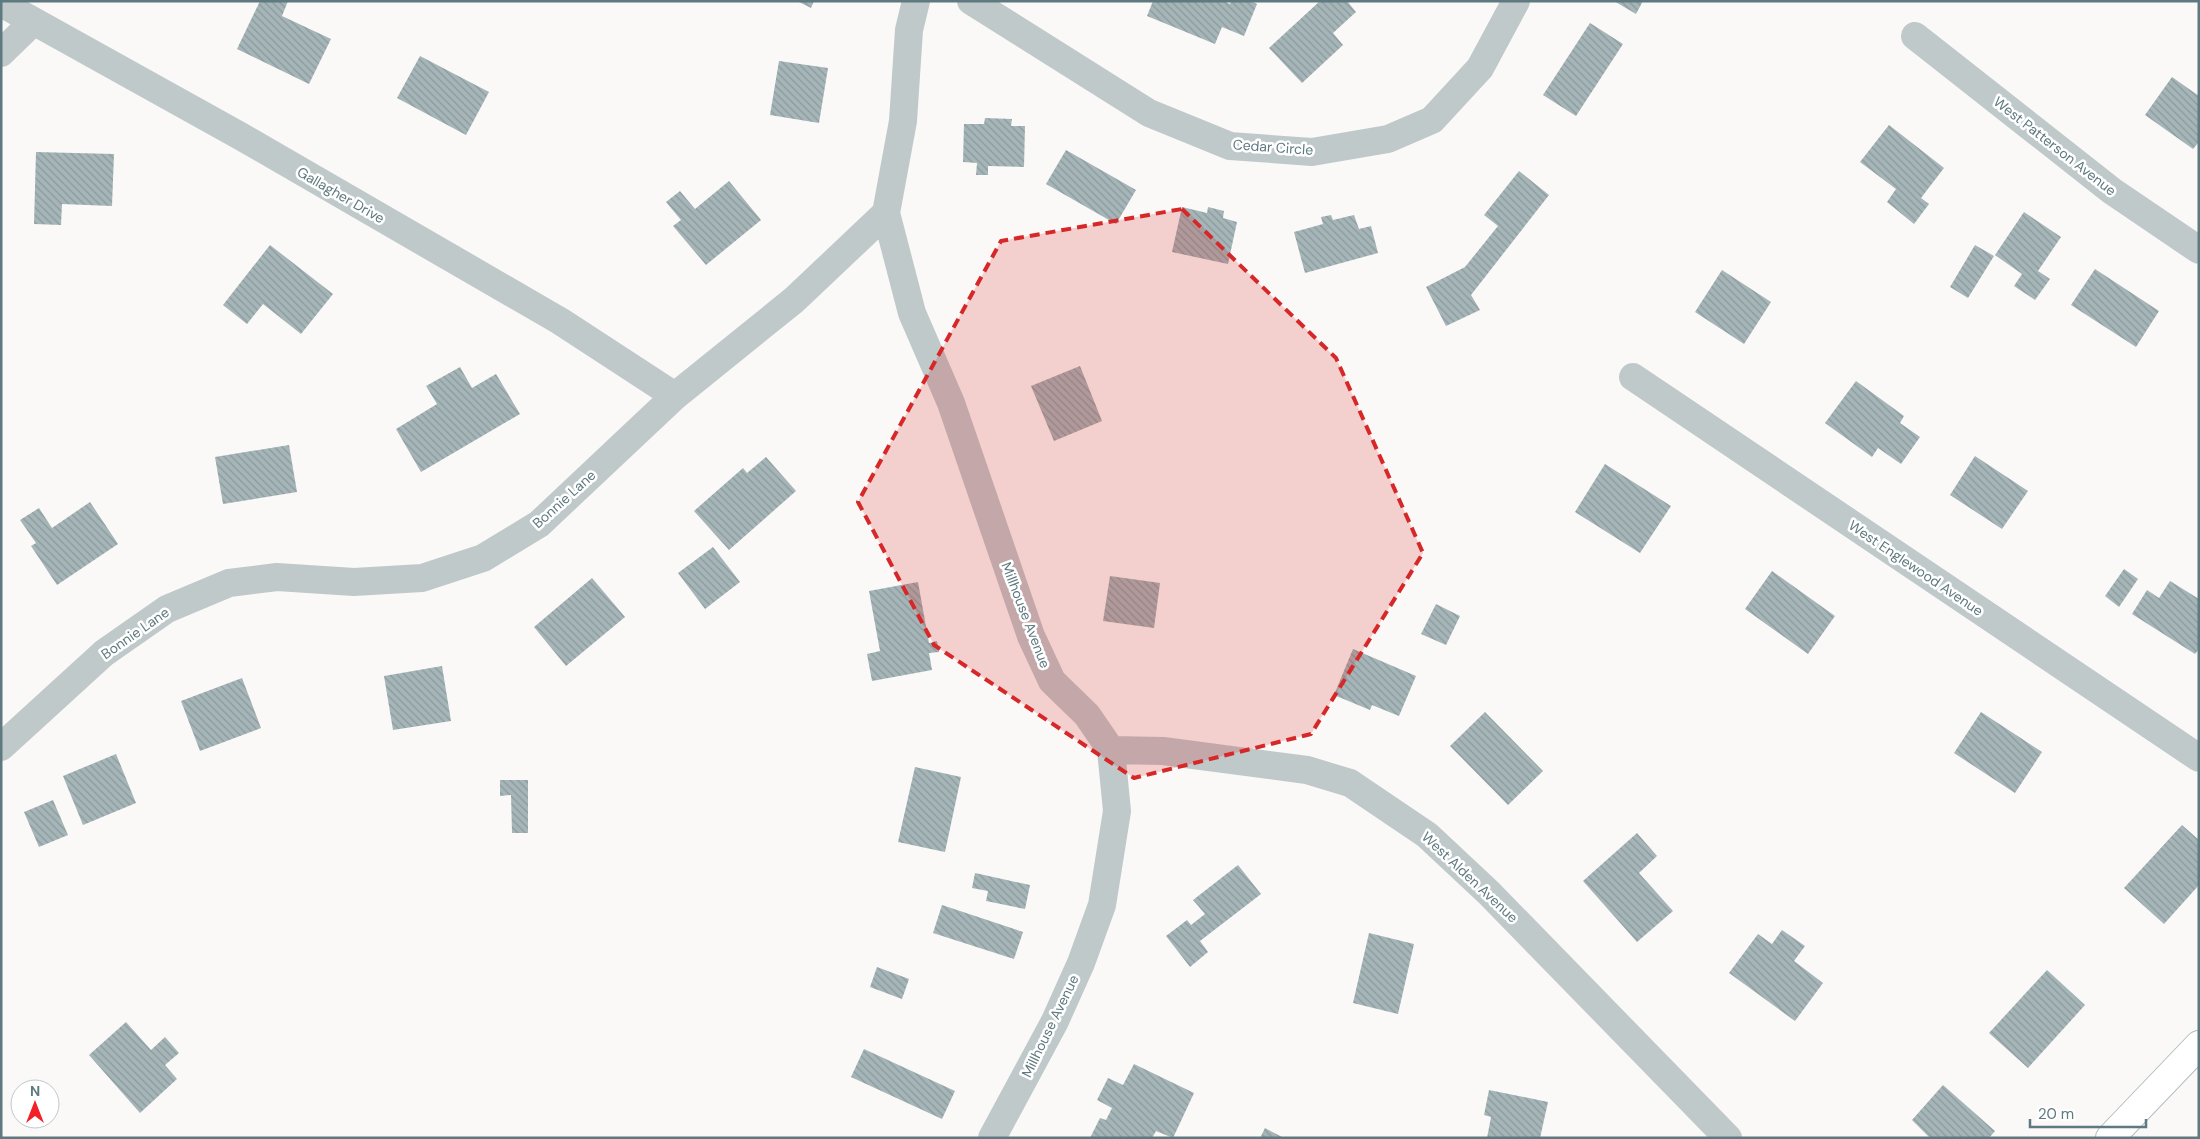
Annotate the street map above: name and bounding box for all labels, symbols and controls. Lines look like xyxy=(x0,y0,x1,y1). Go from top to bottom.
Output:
street label: West Patterson Avenue xyxy=(1990,93,2120,199)
street label: Cedar Circle xyxy=(1232,135,1314,159)
street label: Gallagher Drive xyxy=(294,163,388,227)
street label: Bonnie Lane xyxy=(529,466,599,532)
street label: West Englewood Avenue xyxy=(1845,516,1987,620)
street label: Millhouse Avenue xyxy=(998,559,1054,671)
street label: Bonnie Lane xyxy=(98,603,172,663)
street label: West Alden Avenue xyxy=(1418,828,1522,926)
street label: Millhouse Avenue xyxy=(1017,972,1083,1080)
north arrow xyxy=(10,1079,60,1129)
text: N xyxy=(30,1082,40,1100)
scale bar xyxy=(2030,1096,2146,1128)
text: 20 m xyxy=(2038,1104,2074,1124)

